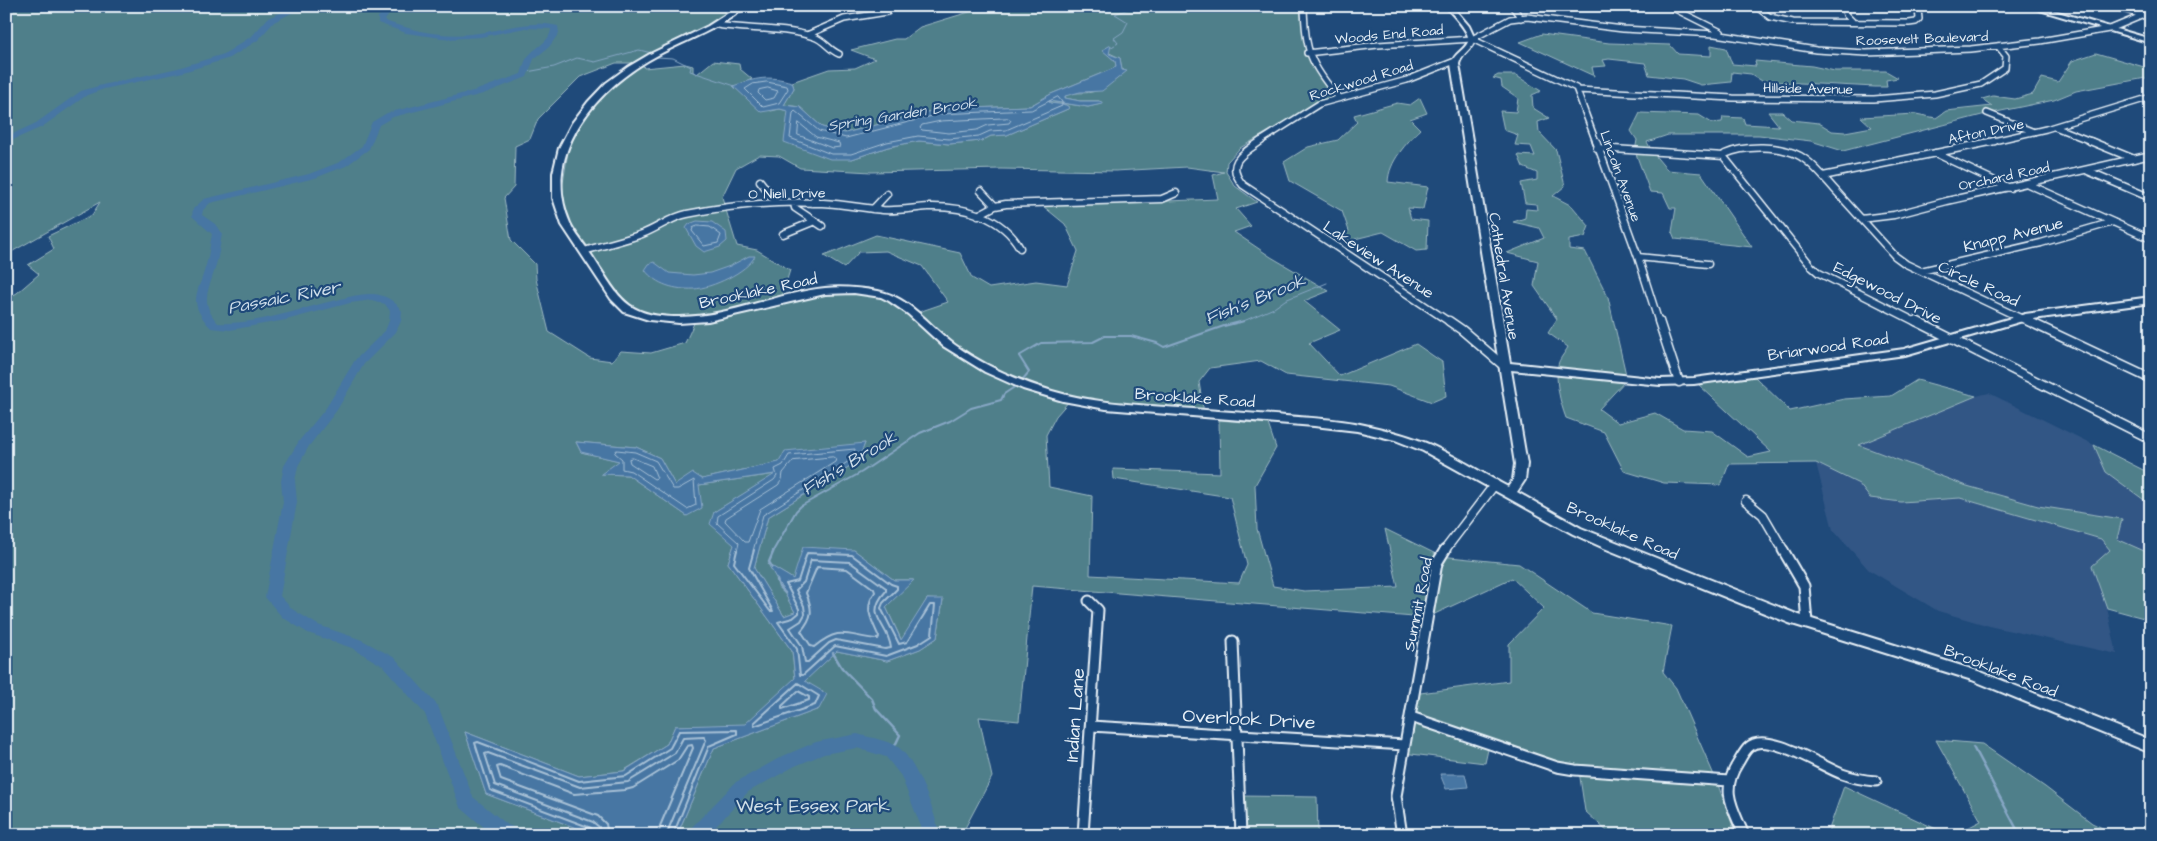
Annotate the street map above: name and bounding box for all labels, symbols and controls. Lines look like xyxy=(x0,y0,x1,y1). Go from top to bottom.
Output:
street label: Woods End Road xyxy=(1334,20,1444,50)
street label: Roosevelt Boulevard xyxy=(1855,27,1989,51)
street label: Rockwood Road xyxy=(1307,56,1416,106)
street label: Hillside Avenue xyxy=(1763,78,1854,100)
water label: Spring Garden Brook xyxy=(826,92,979,138)
street label: Afton Drive xyxy=(1946,114,2026,150)
street label: Lincoln Avenue xyxy=(1594,128,1646,225)
street label: Orchard Road xyxy=(1957,158,2052,196)
street label: O Niell Drive xyxy=(748,183,826,205)
street label: Cathedral Avenue xyxy=(1483,211,1525,342)
street label: Knapp Avenue xyxy=(1961,212,2066,258)
street label: Lakeview Avenue xyxy=(1319,216,1439,304)
street label: Edgewood Drive xyxy=(1829,256,1946,331)
street label: Circle Road xyxy=(1934,256,2023,312)
street label: Brooklake Road xyxy=(697,268,819,314)
water label: Fish's Brook xyxy=(1201,268,1310,331)
water label: Passaic River xyxy=(226,274,344,321)
street label: Briarwood Road xyxy=(1766,328,1890,366)
street label: Brooklake Road xyxy=(1134,383,1256,413)
water label: Fish's Brook xyxy=(797,425,902,502)
street label: Brooklake Road xyxy=(1563,496,1682,565)
street label: Summit Road xyxy=(1398,555,1438,653)
street label: Brooklake Road xyxy=(1941,639,2061,703)
street label: Indian Lane xyxy=(1059,667,1092,763)
street label: Overlook Drive xyxy=(1182,703,1316,736)
park label: West Essex Park xyxy=(736,793,890,820)

